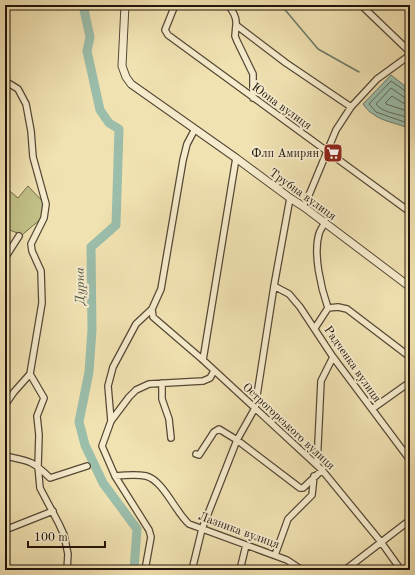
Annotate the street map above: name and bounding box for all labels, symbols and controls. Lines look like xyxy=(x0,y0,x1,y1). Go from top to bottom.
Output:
street label: Юона вулиця xyxy=(249,81,314,132)
supermarket icon: Флп Амирян xyxy=(322,142,344,164)
place label: Флп Амирян xyxy=(251,148,319,160)
street label: Трубна вулиця xyxy=(267,167,338,223)
water label: Дурна xyxy=(74,267,87,307)
street label: Радченка вулиця xyxy=(321,324,383,405)
street label: Острогорського вулиця xyxy=(240,381,337,472)
street label: Лазника вулиця xyxy=(196,511,281,551)
scale bar xyxy=(28,523,105,549)
text: 100 m xyxy=(34,532,68,544)

